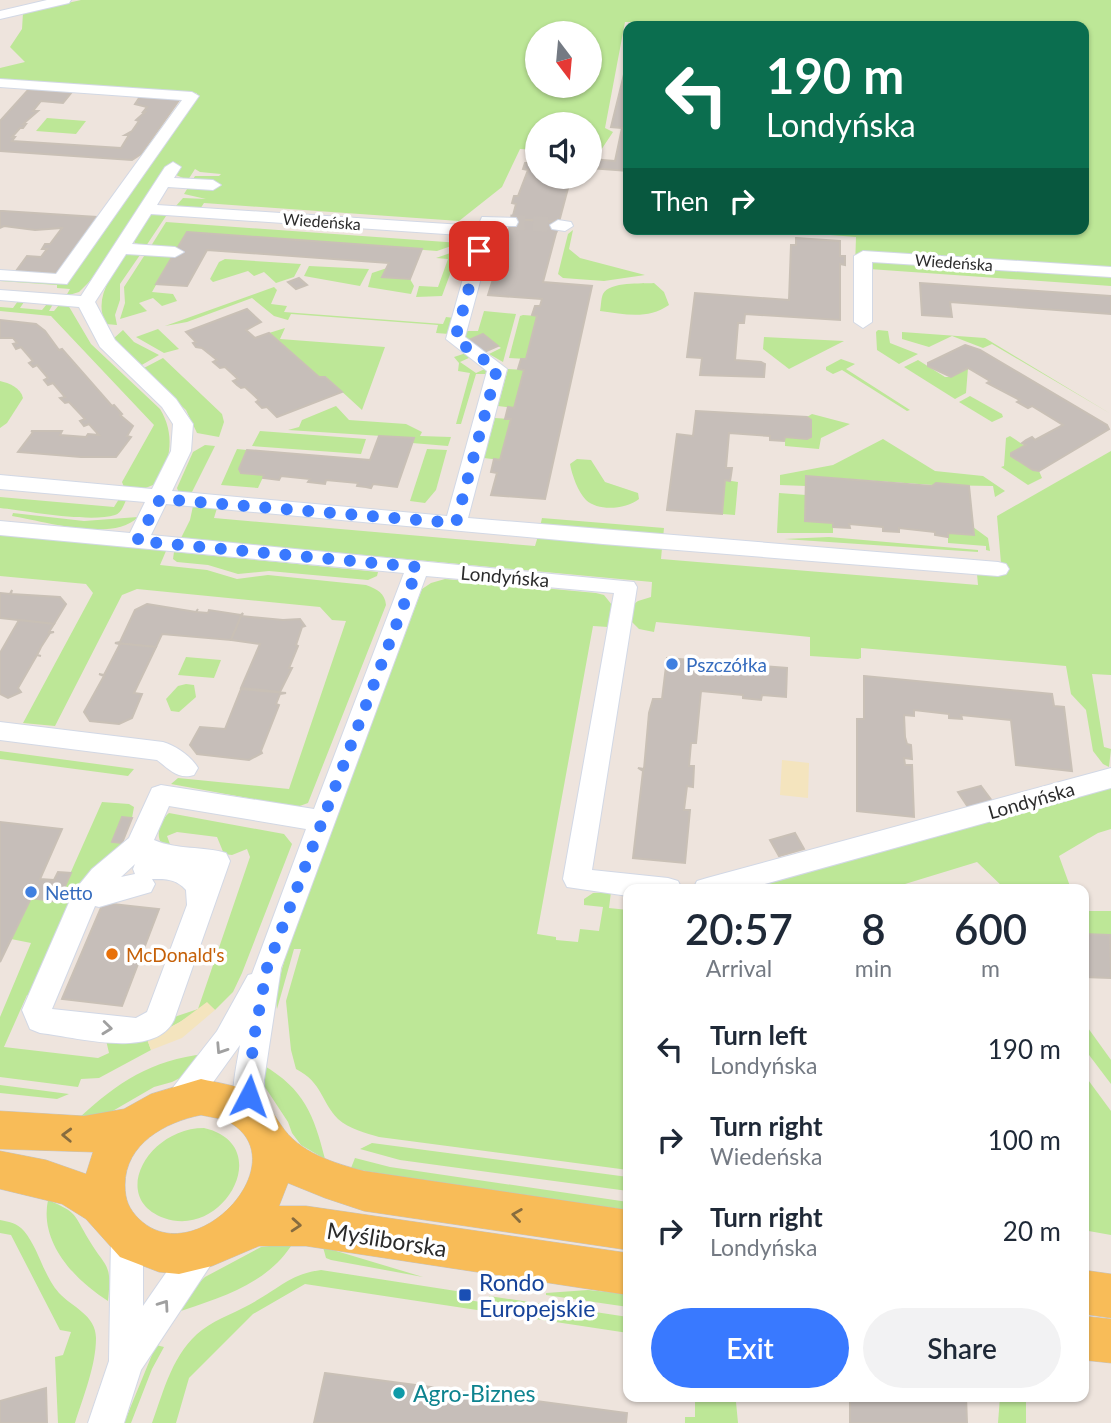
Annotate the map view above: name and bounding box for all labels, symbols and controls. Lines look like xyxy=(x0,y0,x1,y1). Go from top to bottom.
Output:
north arrow xyxy=(525,21,602,98)
map controls xyxy=(525,21,602,189)
text: 190 m xyxy=(766,46,904,104)
icon: left xyxy=(651,49,742,140)
text: Londyńska xyxy=(766,105,916,144)
button: sound xyxy=(525,112,602,189)
icon: right xyxy=(723,182,761,220)
text: Then xyxy=(651,185,709,217)
street label: Wiedeńska xyxy=(282,209,362,233)
pin xyxy=(449,221,509,281)
icon: arrive xyxy=(460,232,498,270)
street label: Wiedeńska xyxy=(914,250,994,274)
street label: Londyńska xyxy=(460,561,550,591)
place label: Pszczółka xyxy=(686,653,767,676)
marker: Pszczółka xyxy=(664,656,680,672)
street label: Londyńska xyxy=(985,777,1077,823)
place label: Netto xyxy=(45,881,93,904)
marker: Netto xyxy=(23,884,39,900)
text: 20:57 xyxy=(685,904,793,954)
text: 8 xyxy=(861,904,886,954)
text: 600 xyxy=(954,904,1027,954)
place label: McDonald's xyxy=(126,943,225,966)
marker: McDonald's xyxy=(104,946,120,962)
text: Arrival xyxy=(706,954,772,982)
text: min xyxy=(855,954,892,982)
text: m xyxy=(981,954,1000,982)
text: Turn left xyxy=(710,1019,807,1051)
one-way arrow xyxy=(102,1020,113,1035)
icon: left xyxy=(651,1030,689,1068)
text: 190 m xyxy=(988,1033,1061,1065)
one-way arrow xyxy=(216,1041,229,1054)
text: Londyńska xyxy=(710,1051,818,1079)
position arrow xyxy=(212,1059,286,1133)
text: Turn right xyxy=(710,1110,823,1142)
icon: right xyxy=(651,1121,689,1159)
text: 100 m xyxy=(988,1124,1061,1156)
one-way arrow xyxy=(61,1127,71,1143)
text: Wiedeńska xyxy=(710,1142,822,1170)
text: Turn right xyxy=(710,1201,823,1233)
one-way arrow xyxy=(511,1207,522,1222)
icon: right xyxy=(651,1212,689,1250)
text: 20 m xyxy=(1003,1215,1061,1247)
street label: Myśliborska xyxy=(325,1216,449,1262)
one-way arrow xyxy=(291,1217,302,1232)
text: Londyńska xyxy=(710,1233,818,1261)
place label: Rondo Europejskie xyxy=(479,1268,595,1322)
marker: Rondo Europejskie xyxy=(457,1287,473,1303)
one-way arrow xyxy=(156,1300,168,1313)
button: Exit xyxy=(651,1308,849,1388)
button: Share xyxy=(863,1308,1061,1388)
place label: Agro-Biznes xyxy=(413,1379,536,1407)
marker: Agro-Biznes xyxy=(391,1385,407,1401)

